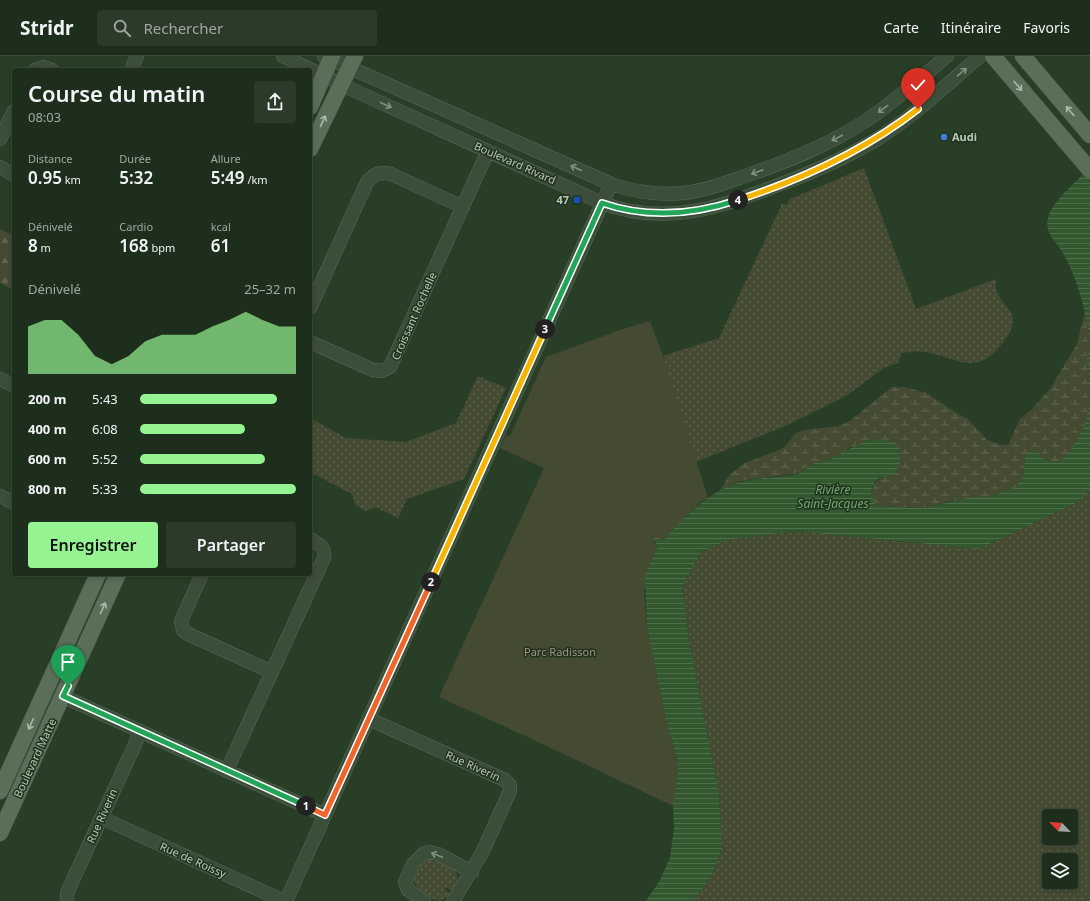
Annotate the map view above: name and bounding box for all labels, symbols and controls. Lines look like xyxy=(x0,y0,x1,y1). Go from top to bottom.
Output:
search box xyxy=(97,10,377,46)
text: Stridr xyxy=(20,15,73,41)
icon: search xyxy=(111,17,133,39)
text: Rechercher xyxy=(143,18,223,38)
text: Carte xyxy=(883,18,919,37)
text: Itinéraire xyxy=(941,18,1001,37)
text: Favoris xyxy=(1023,18,1070,37)
pin xyxy=(901,68,935,109)
one-way arrow xyxy=(956,68,967,77)
icon: check xyxy=(907,74,929,96)
text: Course du matin xyxy=(28,78,205,108)
one-way arrow xyxy=(1014,80,1023,91)
button: share xyxy=(254,81,296,123)
one-way arrow xyxy=(380,102,392,109)
one-way arrow xyxy=(877,105,888,113)
one-way arrow xyxy=(1066,106,1075,117)
text: 08:03 xyxy=(28,108,61,126)
one-way arrow xyxy=(320,115,327,127)
place label: Audi xyxy=(952,129,977,144)
marker: Audi xyxy=(939,132,949,142)
one-way arrow xyxy=(831,135,843,142)
street label: Boulevard Rivard xyxy=(472,138,558,187)
text: Distance xyxy=(28,151,73,166)
text: Durée xyxy=(119,151,151,166)
text: Allure xyxy=(211,151,241,166)
one-way arrow xyxy=(570,164,582,171)
text: 0.95 xyxy=(28,166,62,189)
text: 5:32 xyxy=(119,166,153,189)
text: 5:49 xyxy=(211,166,245,189)
one-way arrow xyxy=(751,168,763,176)
text: km xyxy=(62,172,81,187)
text: /km xyxy=(245,172,268,187)
pin: 4 xyxy=(728,190,748,210)
place label: 47 xyxy=(556,192,569,207)
text: 4 xyxy=(735,192,741,207)
marker: 47 xyxy=(572,195,582,205)
text: Dénivelé xyxy=(28,219,73,234)
text: Cardio xyxy=(119,219,153,234)
text: kcal xyxy=(211,219,231,234)
text: 8 xyxy=(28,234,38,257)
text: 168 xyxy=(119,234,149,257)
text: 61 xyxy=(211,234,230,257)
text: m xyxy=(38,240,51,255)
text: bpm xyxy=(149,240,175,255)
street label: Croissant Rochelle xyxy=(387,269,440,362)
text: Dénivelé xyxy=(28,280,81,298)
text: 25–32 m xyxy=(244,280,296,298)
pin: 3 xyxy=(535,319,555,339)
text: 3 xyxy=(542,321,548,336)
text: 200 m xyxy=(28,390,66,408)
text: 5:43 xyxy=(92,390,118,408)
text: 400 m xyxy=(28,420,66,438)
text: 6:08 xyxy=(92,420,118,438)
text: 600 m xyxy=(28,450,66,468)
text: 5:52 xyxy=(92,450,118,468)
text: 800 m xyxy=(28,480,66,498)
text: 5:33 xyxy=(92,480,118,498)
water label: Rivière Saint-Jacques xyxy=(797,481,869,512)
button: Enregistrer xyxy=(28,522,158,568)
button: Partager xyxy=(166,522,296,568)
pin: 2 xyxy=(421,572,441,592)
text: 2 xyxy=(428,574,434,589)
one-way arrow xyxy=(100,603,107,615)
park label: Parc Radisson xyxy=(524,644,596,659)
pin xyxy=(51,645,85,686)
icon: arrive xyxy=(57,651,79,673)
street label: Boulevard Matte xyxy=(10,716,59,800)
one-way arrow xyxy=(27,718,34,730)
street label: Rue Riverin xyxy=(443,747,503,784)
street label: Rue Riverin xyxy=(83,786,120,846)
pin: 1 xyxy=(296,796,316,816)
text: 1 xyxy=(303,798,309,813)
north arrow xyxy=(1042,809,1078,845)
map controls xyxy=(1042,809,1078,889)
street label: Rue de Roissy xyxy=(158,838,229,881)
one-way arrow xyxy=(431,850,443,858)
button: layers xyxy=(1042,853,1078,889)

